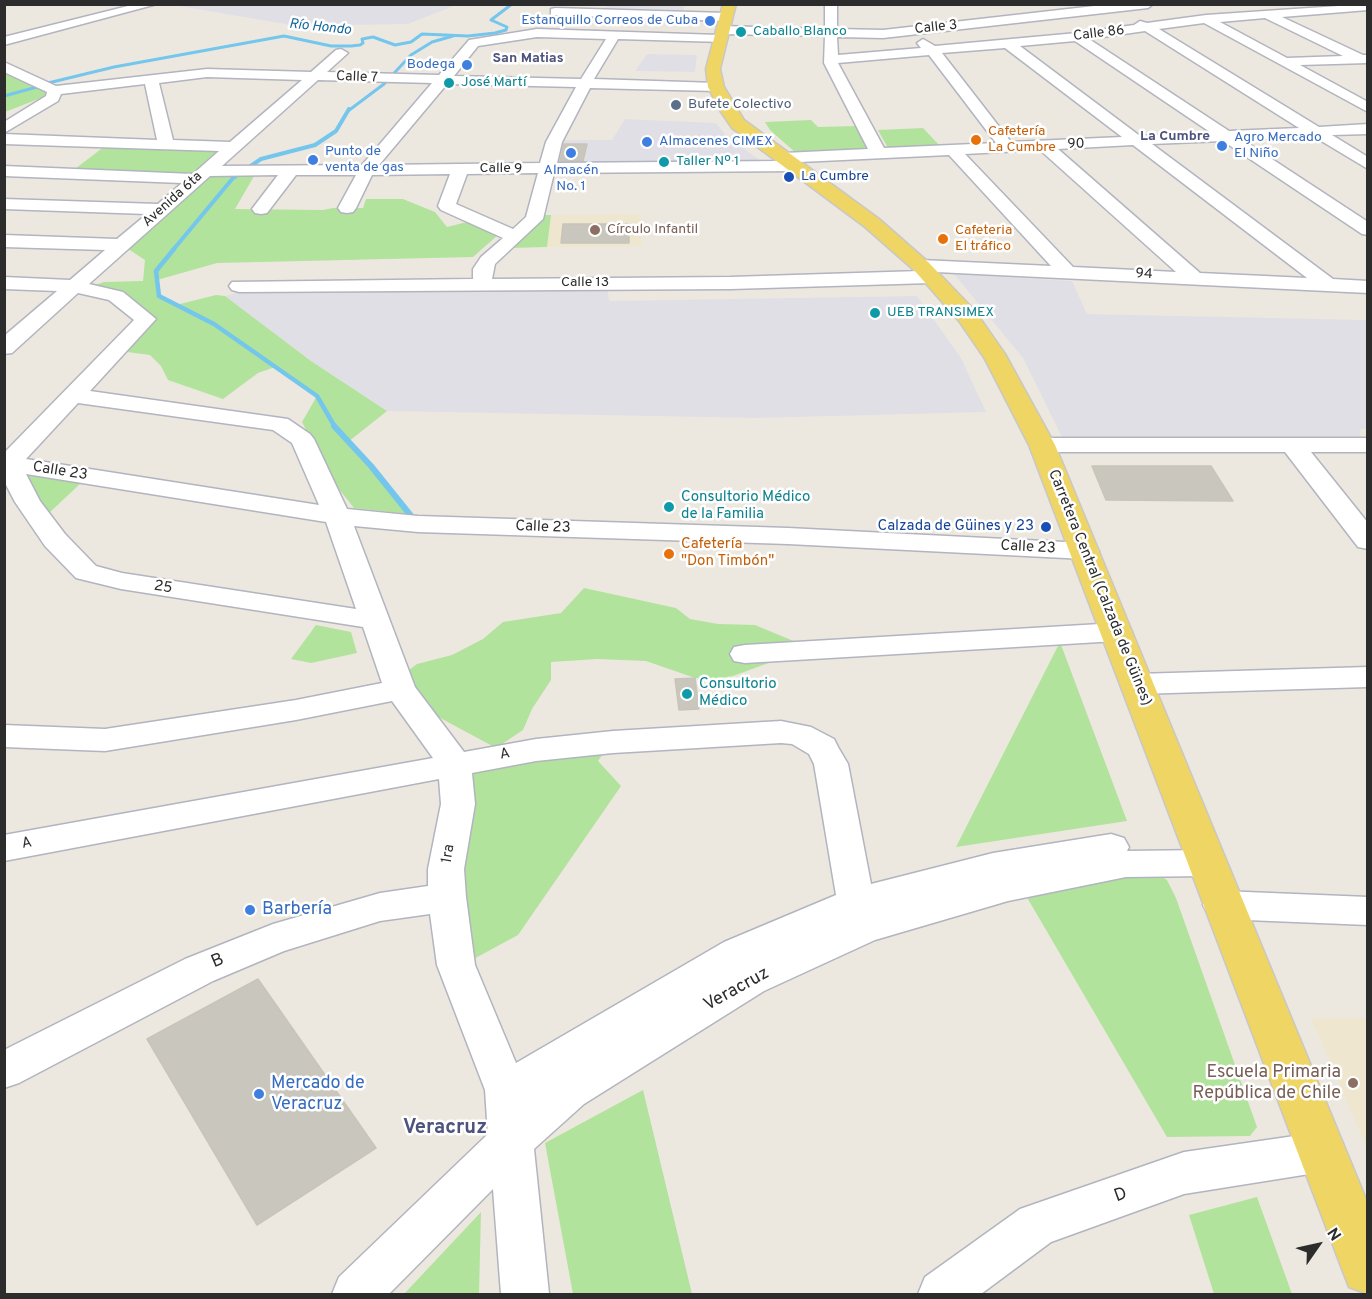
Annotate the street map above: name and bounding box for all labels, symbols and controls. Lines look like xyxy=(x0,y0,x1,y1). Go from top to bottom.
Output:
place label: Estanquillo Correos de Cuba xyxy=(521,13,698,29)
marker: Estanquillo Correos de Cuba xyxy=(703,14,717,28)
water label: Río Hondo xyxy=(288,16,352,40)
street label: Calle 3 xyxy=(914,17,958,39)
street label: Calle 86 xyxy=(1072,23,1126,45)
place label: Caballo Blanco xyxy=(753,24,847,40)
marker: Caballo Blanco xyxy=(734,25,748,39)
district label: San Matias xyxy=(492,51,564,67)
place label: Bodega xyxy=(407,57,455,73)
marker: Bodega xyxy=(460,58,474,72)
street label: Calle 7 xyxy=(336,69,378,87)
place label: José Martí xyxy=(461,75,526,91)
marker: José Martí xyxy=(442,76,456,90)
place label: Bufete Colectivo xyxy=(688,97,791,113)
marker: Bufete Colectivo xyxy=(669,98,683,112)
place label: Cafetería La Cumbre xyxy=(988,124,1056,156)
district label: La Cumbre xyxy=(1140,129,1210,145)
place label: Agro Mercado El Niño xyxy=(1234,130,1322,162)
marker: Cafetería La Cumbre xyxy=(969,133,983,147)
place label: Almacenes CIMEX xyxy=(659,134,773,150)
marker: Almacenes CIMEX xyxy=(640,135,654,149)
street label: 90 xyxy=(1067,136,1085,154)
marker: Agro Mercado El Niño xyxy=(1215,139,1229,153)
place label: Punto de venta de gas xyxy=(325,144,404,176)
marker: Almacén No. 1 xyxy=(564,146,578,160)
marker: Punto de venta de gas xyxy=(306,153,320,167)
place label: Taller Nº 1 xyxy=(676,154,739,170)
marker: Taller Nº 1 xyxy=(657,155,671,169)
street label: Calle 9 xyxy=(480,161,522,177)
place label: Almacén No. 1 xyxy=(543,163,599,196)
street label: Avenida 6ta xyxy=(140,169,206,231)
place label: La Cumbre xyxy=(801,169,869,185)
marker: La Cumbre xyxy=(782,170,796,184)
place label: Círculo Infantil xyxy=(607,222,698,238)
marker: Círculo Infantil xyxy=(588,223,602,237)
place label: Cafeteria El tráfico xyxy=(955,223,1012,256)
marker: Cafeteria El tráfico xyxy=(936,232,950,246)
street label: 94 xyxy=(1135,266,1153,284)
street label: Calle 13 xyxy=(561,275,609,291)
place label: UEB TRANSIMEX xyxy=(887,305,994,321)
marker: UEB TRANSIMEX xyxy=(868,306,882,320)
street label: Calle 23 xyxy=(31,459,89,485)
street label: Carretera Central (Calzada de Güines) xyxy=(1043,467,1155,709)
place label: Consultorio Médico de la Familia xyxy=(681,489,810,524)
marker: Consultorio Médico de la Familia xyxy=(662,500,676,514)
street label: Calle 23 xyxy=(515,518,571,538)
place label: Calzada de Güines y 23 xyxy=(878,518,1034,536)
marker: Calzada de Güines y 23 xyxy=(1039,520,1053,534)
place label: Cafetería "Don Timbón" xyxy=(681,536,774,571)
street label: Calle 23 xyxy=(1000,538,1056,558)
marker: Cafetería "Don Timbón" xyxy=(662,547,676,561)
street label: 25 xyxy=(152,578,174,598)
place label: Consultorio Médico xyxy=(699,676,777,711)
marker: Consultorio Médico xyxy=(680,687,694,701)
street label: A xyxy=(498,745,512,765)
street label: A xyxy=(20,834,34,854)
street label: 1ra xyxy=(439,843,459,865)
place label: Barbería xyxy=(262,899,332,921)
marker: Barbería xyxy=(243,903,257,917)
street label: B xyxy=(208,950,228,974)
street label: Veracruz xyxy=(701,963,773,1017)
place label: Escuela Primaria República de Chile xyxy=(1193,1062,1341,1104)
place label: Mercado de Veracruz xyxy=(271,1073,365,1116)
marker: Escuela Primaria República de Chile xyxy=(1346,1076,1360,1090)
marker: Mercado de Veracruz xyxy=(252,1087,266,1101)
district label: Veracruz xyxy=(403,1117,487,1141)
street label: D xyxy=(1112,1184,1130,1208)
north arrow xyxy=(1288,1215,1348,1275)
text: N xyxy=(1321,1225,1344,1245)

